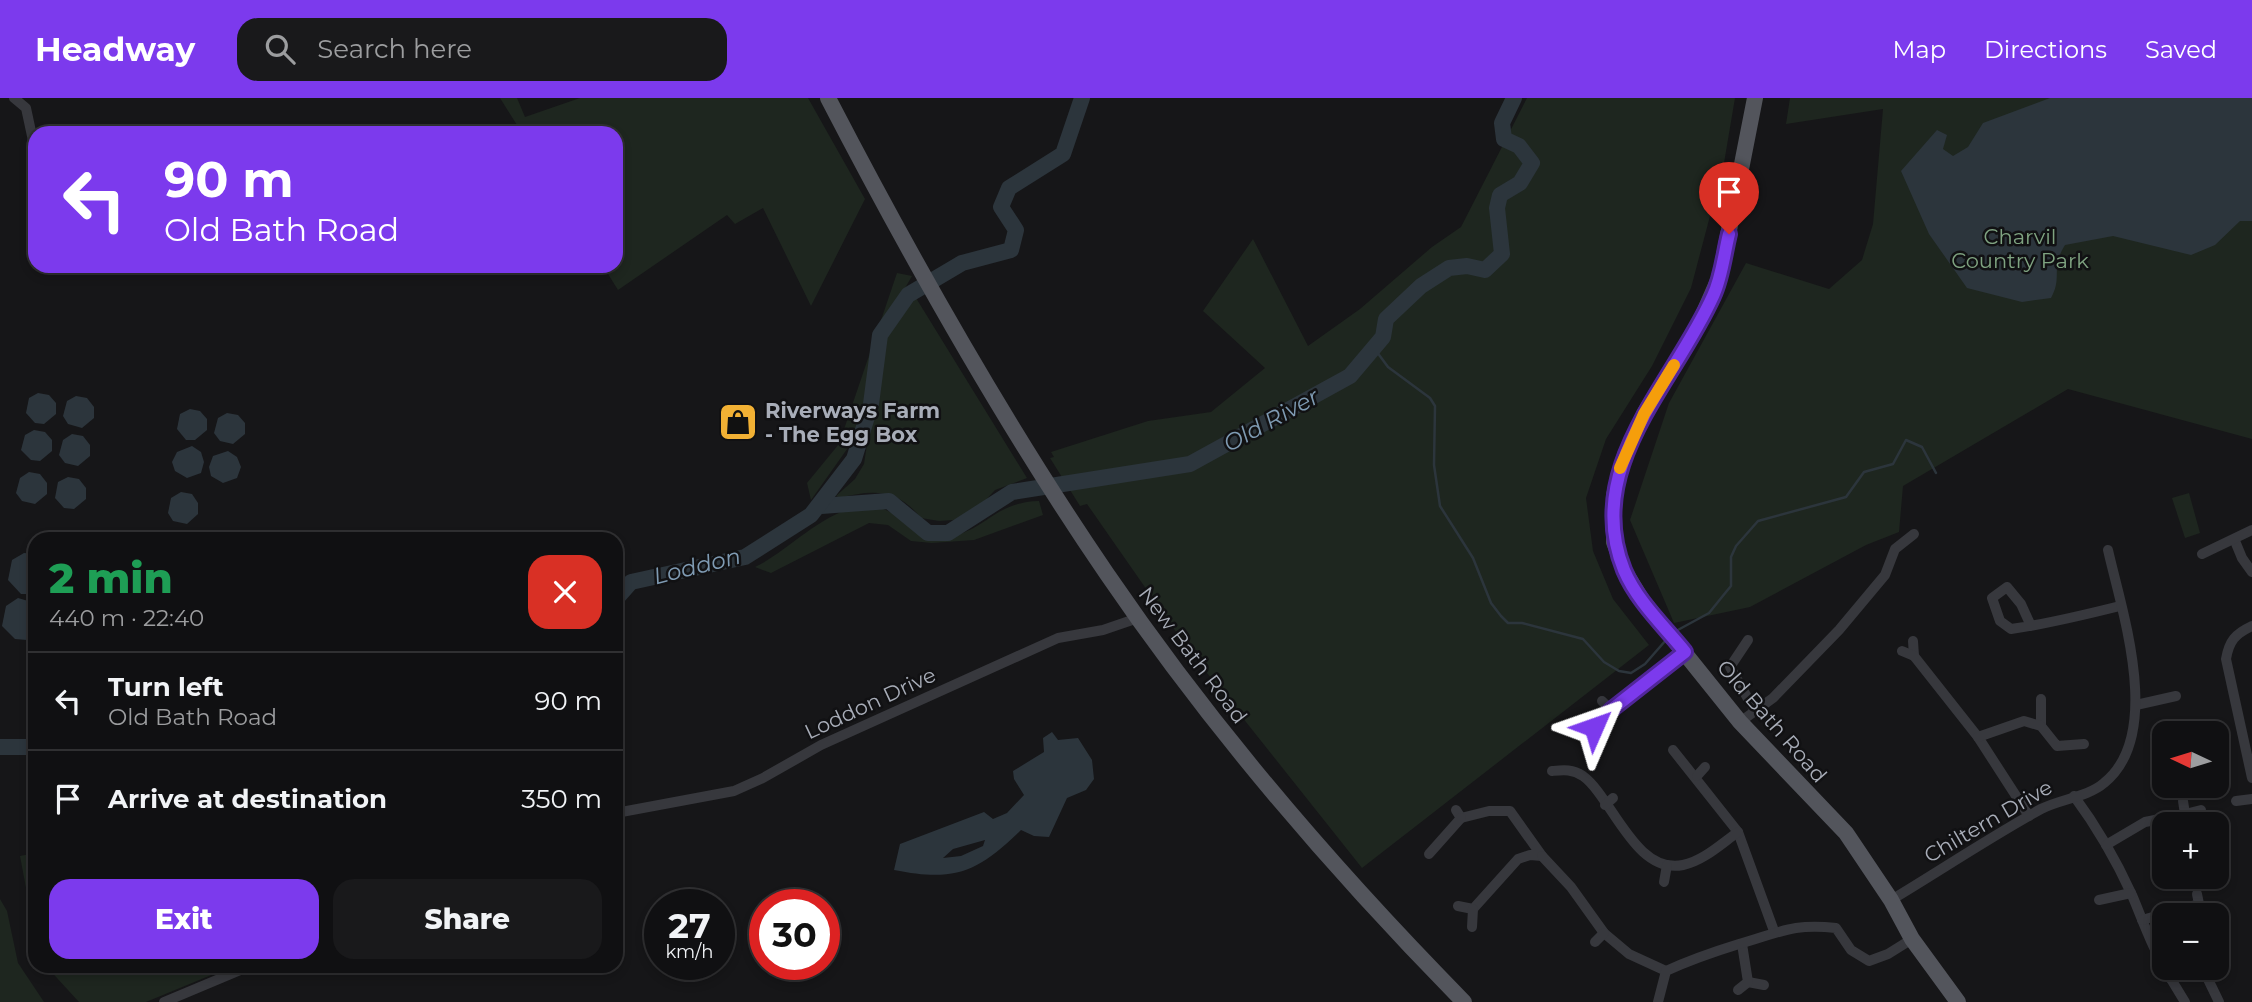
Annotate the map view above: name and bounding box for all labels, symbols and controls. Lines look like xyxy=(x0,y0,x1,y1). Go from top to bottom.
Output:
search box xyxy=(237,18,727,81)
text: Headway xyxy=(35,29,195,69)
icon: search xyxy=(261,30,299,68)
text: Search here xyxy=(317,33,472,65)
text: Map xyxy=(1893,35,1946,64)
text: Directions xyxy=(1984,35,2107,64)
text: Saved xyxy=(2145,35,2217,64)
text: 90 m xyxy=(164,150,294,209)
icon: left xyxy=(49,154,140,245)
pin xyxy=(1699,162,1759,234)
icon: arrive xyxy=(1710,173,1748,211)
text: Old Bath Road xyxy=(164,210,399,249)
park label: Charvil Country Park xyxy=(1951,224,2089,273)
water label: Old River xyxy=(1218,382,1324,458)
place label: Riverways Farm - The Egg Box xyxy=(765,398,940,447)
shop icon: Riverways Farm - The Egg Box xyxy=(717,401,759,443)
water label: Loddon xyxy=(650,542,744,590)
text: 2 min xyxy=(49,552,173,604)
button: close xyxy=(528,555,602,629)
street label: New Bath Road xyxy=(1133,582,1253,728)
text: 440 m · 22:40 xyxy=(49,604,204,632)
street label: Old Bath Road xyxy=(1712,655,1832,787)
street label: Loddon Drive xyxy=(800,662,940,744)
text: Turn left xyxy=(108,671,224,703)
icon: left xyxy=(49,682,87,720)
text: 90 m xyxy=(535,685,602,717)
position arrow xyxy=(1557,690,1631,764)
text: Old Bath Road xyxy=(108,703,277,731)
north arrow xyxy=(2152,721,2230,798)
map controls xyxy=(2152,721,2229,980)
street label: Chiltern Drive xyxy=(1919,774,2057,868)
icon: arrive xyxy=(49,780,87,818)
text: Arrive at destination xyxy=(108,783,387,815)
text: 350 m xyxy=(521,783,602,815)
button: + xyxy=(2152,812,2229,889)
button: Exit xyxy=(49,879,319,959)
button: Share xyxy=(333,879,602,959)
speed limit sign: 30 xyxy=(749,889,840,980)
button: − xyxy=(2152,903,2229,980)
text: 27 xyxy=(668,904,711,947)
text: km/h xyxy=(665,941,714,963)

